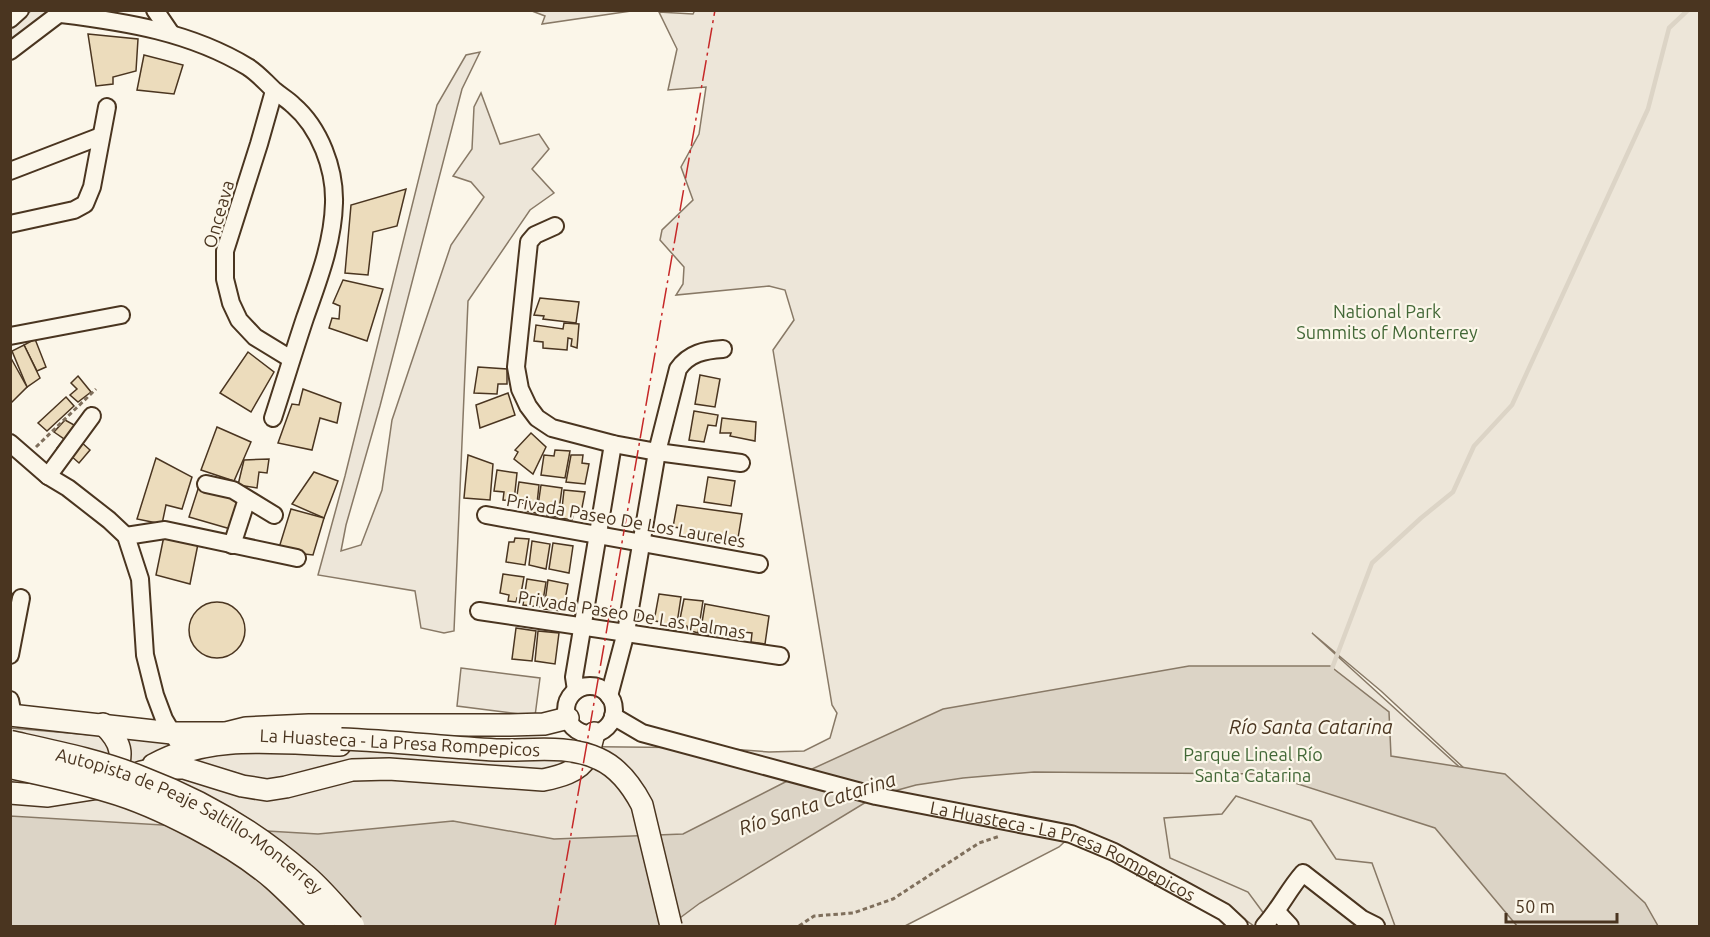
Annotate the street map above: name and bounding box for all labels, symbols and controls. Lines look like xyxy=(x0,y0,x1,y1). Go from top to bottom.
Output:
street label: Onceava xyxy=(199,178,237,250)
park label: National Park Summits of Monterrey xyxy=(1296,301,1478,342)
street label: Privada Paseo De Los Laureles xyxy=(505,489,747,551)
street label: Privada Paseo De Las Palmas xyxy=(517,586,748,642)
water label: Río Santa Catarina xyxy=(1229,715,1393,738)
street label: La Huasteca - La Presa Rompepicos xyxy=(259,725,541,759)
street label: Autopista de Peaje Saltillo-Monterrey xyxy=(54,744,327,898)
park label: Parque Lineal Río Santa Catarina xyxy=(1183,744,1323,785)
water label: Río Santa Catarina xyxy=(736,767,899,839)
street label: La Huasteca - La Presa Rompepicos xyxy=(929,797,1199,905)
scale bar xyxy=(1506,886,1617,924)
text: 50 m xyxy=(1515,896,1555,916)

